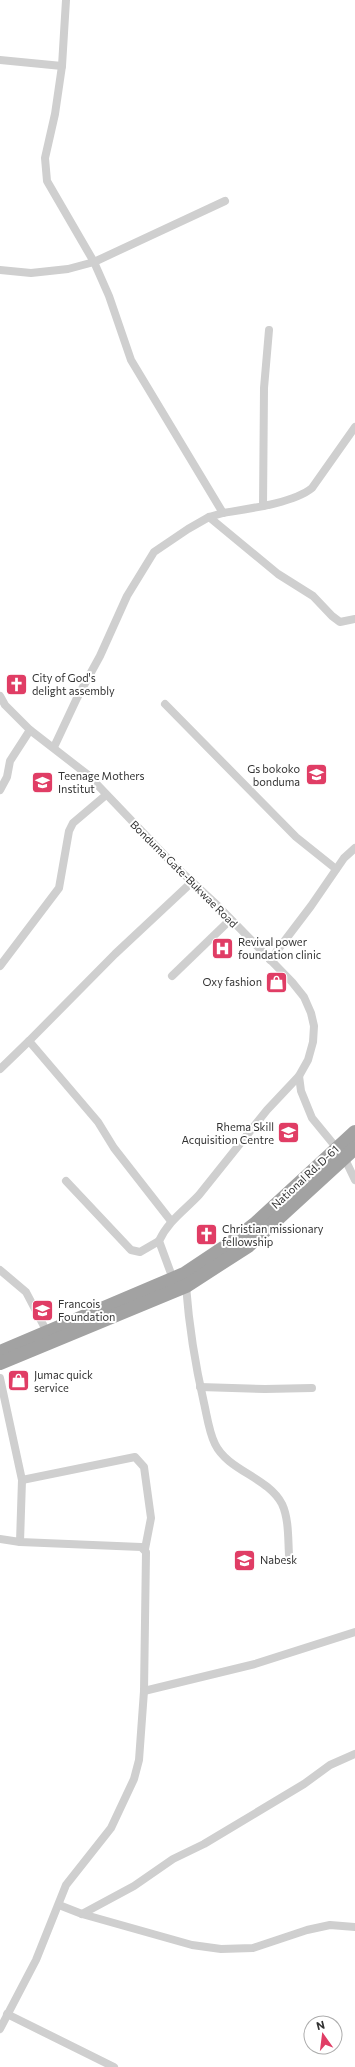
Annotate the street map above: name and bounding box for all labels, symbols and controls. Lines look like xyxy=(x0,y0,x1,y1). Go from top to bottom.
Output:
church icon: City of God's delight assembly xyxy=(3,671,29,697)
place label: City of God's delight assembly xyxy=(32,671,115,697)
place label: Gs bokoko bonduma xyxy=(247,762,300,788)
school or university icon: Gs bokoko bonduma xyxy=(303,762,329,788)
school or university icon: Teenage Mothers Institut xyxy=(30,769,56,795)
place label: Teenage Mothers Institut xyxy=(58,769,144,795)
street label: Bonduma Gate-Bukwae Road xyxy=(128,817,241,930)
hospital icon: Revival power foundation clinic xyxy=(210,935,236,961)
place label: Revival power foundation clinic xyxy=(238,935,321,961)
shop icon: Oxy fashion xyxy=(264,969,290,995)
place label: Oxy fashion xyxy=(202,975,262,988)
place label: Rhema Skill Acquisition Centre xyxy=(182,1120,274,1146)
school or university icon: Rhema Skill Acquisition Centre xyxy=(276,1120,302,1146)
street label: National Rd. D-61 xyxy=(268,1142,341,1211)
church icon: Christian missionary fellowship xyxy=(194,1222,220,1248)
place label: Christian missionary fellowship xyxy=(222,1222,324,1248)
school or university icon: Francois Foundation xyxy=(29,1297,55,1323)
place label: Francois Foundation xyxy=(58,1297,115,1323)
shop icon: Jumac quick service xyxy=(5,1368,31,1394)
place label: Jumac quick service xyxy=(34,1368,93,1394)
school or university icon: Nabesk xyxy=(232,1547,258,1573)
place label: Nabesk xyxy=(260,1553,297,1566)
north arrow xyxy=(303,2015,343,2055)
text: N xyxy=(315,2018,326,2032)

